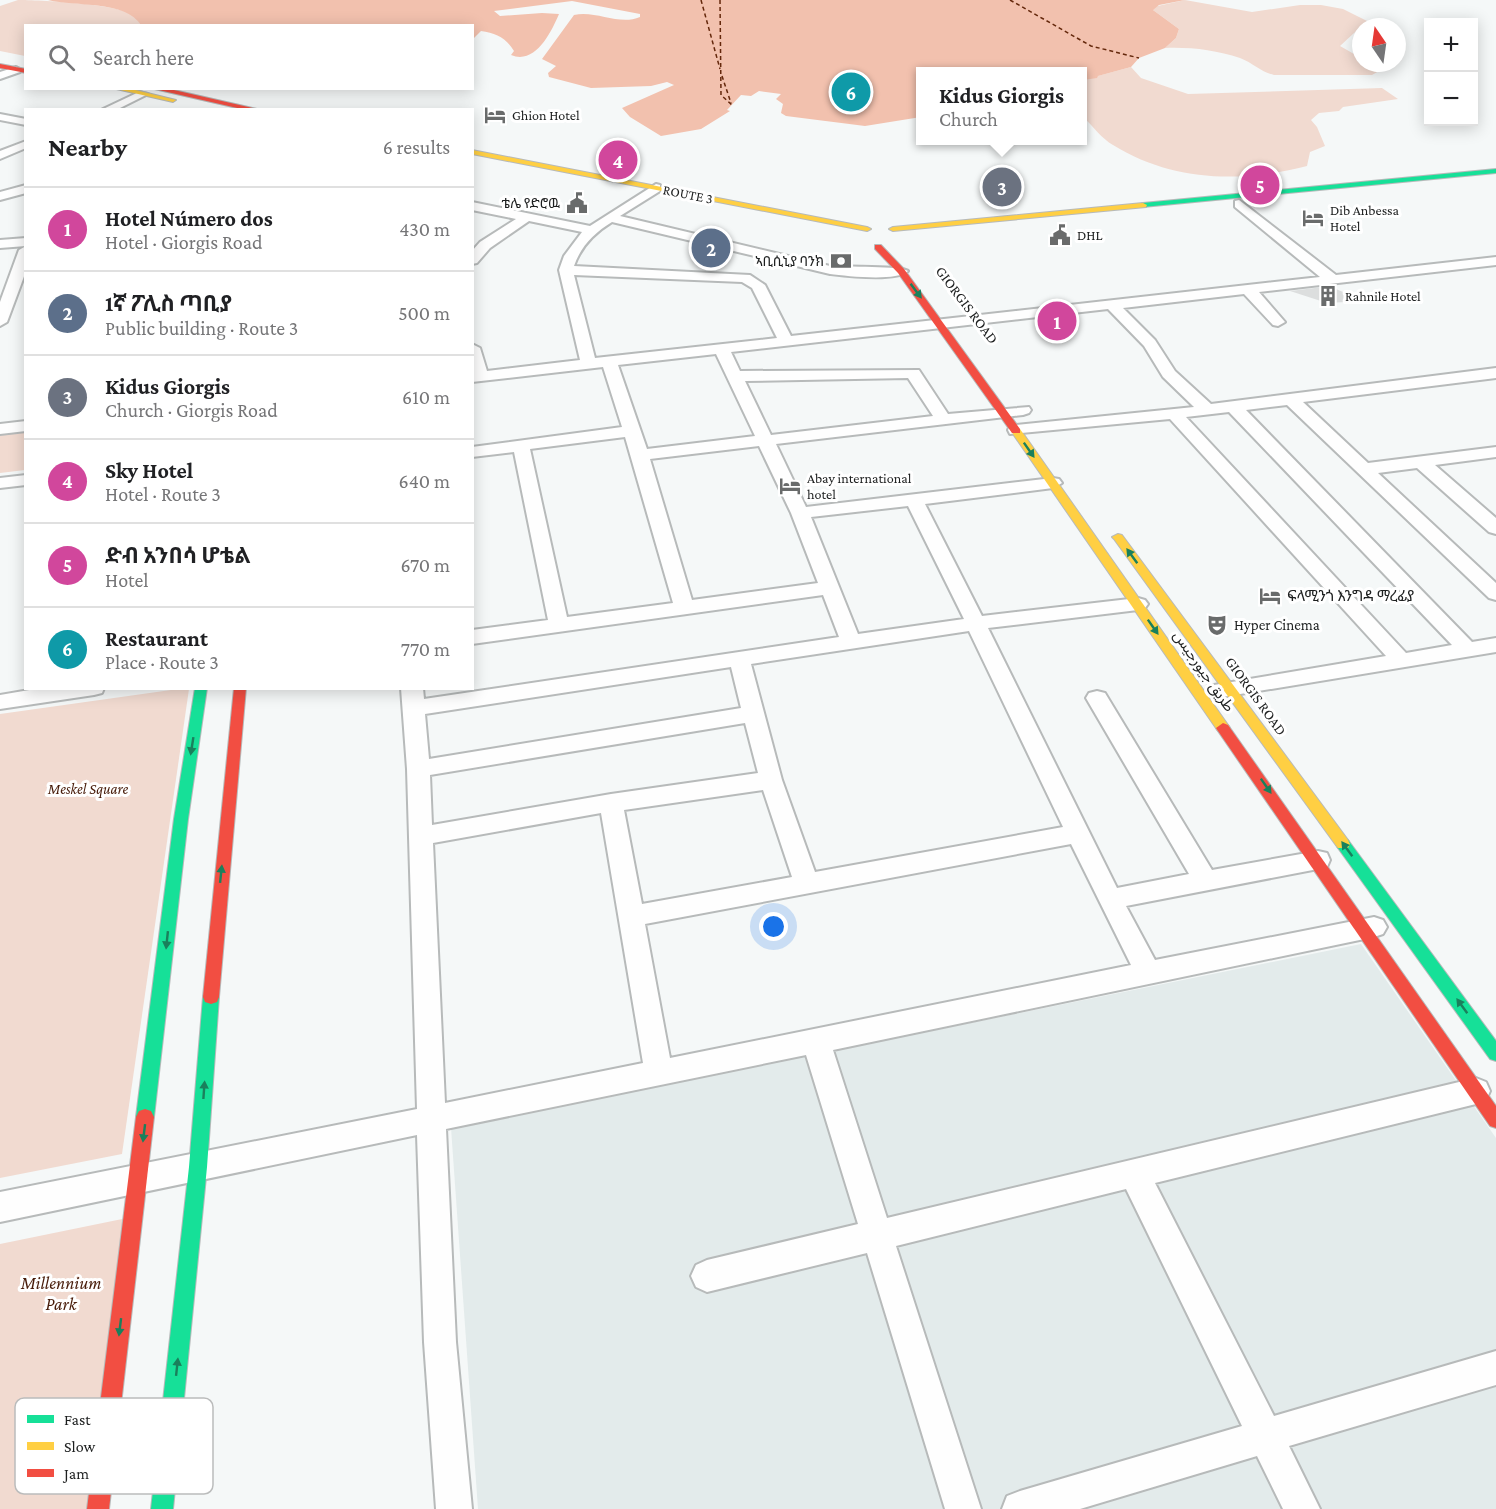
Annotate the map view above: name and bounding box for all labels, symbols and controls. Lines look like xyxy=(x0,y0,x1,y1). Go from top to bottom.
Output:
north arrow xyxy=(1352,18,1406,72)
map controls xyxy=(1424,18,1478,126)
button: + xyxy=(1424,18,1478,72)
search box xyxy=(24,24,474,90)
icon: search xyxy=(45,41,78,74)
text: Search here xyxy=(93,45,194,70)
popup xyxy=(916,67,1087,145)
pin: 6 xyxy=(832,70,870,115)
button: − xyxy=(1424,72,1478,126)
text: Kidus Giorgis xyxy=(939,83,1064,108)
hotel icon: Ghion Hotel xyxy=(483,103,507,127)
place label: Ghion Hotel xyxy=(512,107,580,123)
text: Church xyxy=(939,108,998,130)
text: Nearby xyxy=(48,133,127,162)
text: 6 results xyxy=(383,136,450,158)
pin: 4 xyxy=(598,138,638,182)
pin: 5 xyxy=(1240,162,1280,207)
pin: 3 xyxy=(982,164,1022,210)
street label: ROUTE 3 xyxy=(662,181,714,207)
public building icon: ቴሌ የድሮዉ xyxy=(565,191,589,215)
place label: ቴሌ የድሮዉ xyxy=(501,195,560,211)
place label: Dib Anbessa Hotel xyxy=(1330,202,1400,234)
text: Hotel Número dos xyxy=(105,206,273,231)
hotel icon: Dib Anbessa Hotel xyxy=(1301,206,1325,230)
text: 1 xyxy=(64,218,71,240)
text: 430 m xyxy=(399,218,450,240)
public building icon: DHL xyxy=(1048,223,1072,247)
pin: 2 xyxy=(692,226,730,270)
place label: DHL xyxy=(1077,227,1103,243)
text: Hotel · Giorgis Road xyxy=(105,231,263,253)
bank icon: ኣቢሲኒያ ባንክ xyxy=(829,249,853,273)
place label: ኣቢሲኒያ ባንክ xyxy=(755,253,824,269)
street label: GIORGIS ROAD xyxy=(933,263,1001,347)
one-way arrow xyxy=(909,284,921,299)
building icon: Rahnile Hotel xyxy=(1316,284,1340,308)
place label: Rahnile Hotel xyxy=(1345,288,1421,304)
text: 1ኛ ፖሊስ ጣቢያ xyxy=(105,291,232,316)
pin: 1 xyxy=(1038,298,1076,344)
text: 2 xyxy=(62,302,73,324)
text: 500 m xyxy=(398,302,450,324)
text: Public building · Route 3 xyxy=(105,317,298,339)
text: Kidus Giorgis xyxy=(105,374,230,399)
text: 3 xyxy=(63,386,72,408)
text: 610 m xyxy=(402,386,450,408)
text: Church · Giorgis Road xyxy=(105,399,278,421)
one-way arrow xyxy=(1023,441,1035,457)
text: Sky Hotel xyxy=(105,458,193,483)
text: 4 xyxy=(62,470,73,492)
text: 640 m xyxy=(398,470,450,492)
place label: Abay international hotel xyxy=(807,470,912,502)
hotel icon: Abay international hotel xyxy=(778,474,802,498)
text: Hotel · Route 3 xyxy=(105,483,221,505)
text: ድብ አንበሳ ሆቴል xyxy=(105,543,251,568)
one-way arrow xyxy=(1126,549,1138,565)
text: 5 xyxy=(63,554,72,576)
text: 670 m xyxy=(401,554,450,576)
text: Hotel xyxy=(105,569,149,591)
hotel icon: ፍላሚንጎ እንግዳ ማረፊያ xyxy=(1258,584,1282,608)
place label: ፍላሚንጎ እንግዳ ማረፊያ xyxy=(1287,588,1414,604)
theatre icon: Hyper Cinema xyxy=(1205,613,1229,637)
place label: Hyper Cinema xyxy=(1234,617,1320,634)
one-way arrow xyxy=(1147,618,1159,634)
text: Restaurant xyxy=(105,626,208,651)
street label: طريق جيورجيس xyxy=(1169,628,1238,716)
text: 6 xyxy=(62,638,73,660)
text: 770 m xyxy=(401,638,450,660)
text: Place · Route 3 xyxy=(105,651,219,673)
street label: GIORGIS ROAD xyxy=(1222,654,1290,738)
one-way arrow xyxy=(187,737,196,756)
one-way arrow xyxy=(1260,778,1271,794)
park label: Meskel Square xyxy=(47,781,128,798)
one-way arrow xyxy=(1341,841,1353,857)
one-way arrow xyxy=(216,865,226,884)
your location xyxy=(759,912,788,941)
one-way arrow xyxy=(162,930,171,949)
one-way arrow xyxy=(1456,999,1468,1015)
one-way arrow xyxy=(199,1080,209,1099)
one-way arrow xyxy=(139,1124,149,1143)
park label: Millennium Park xyxy=(20,1273,101,1314)
one-way arrow xyxy=(115,1317,125,1336)
one-way arrow xyxy=(172,1358,182,1377)
legend xyxy=(15,1398,213,1494)
text: Fast xyxy=(64,1411,91,1428)
text: Slow xyxy=(64,1438,96,1455)
text: Jam xyxy=(62,1465,89,1483)

